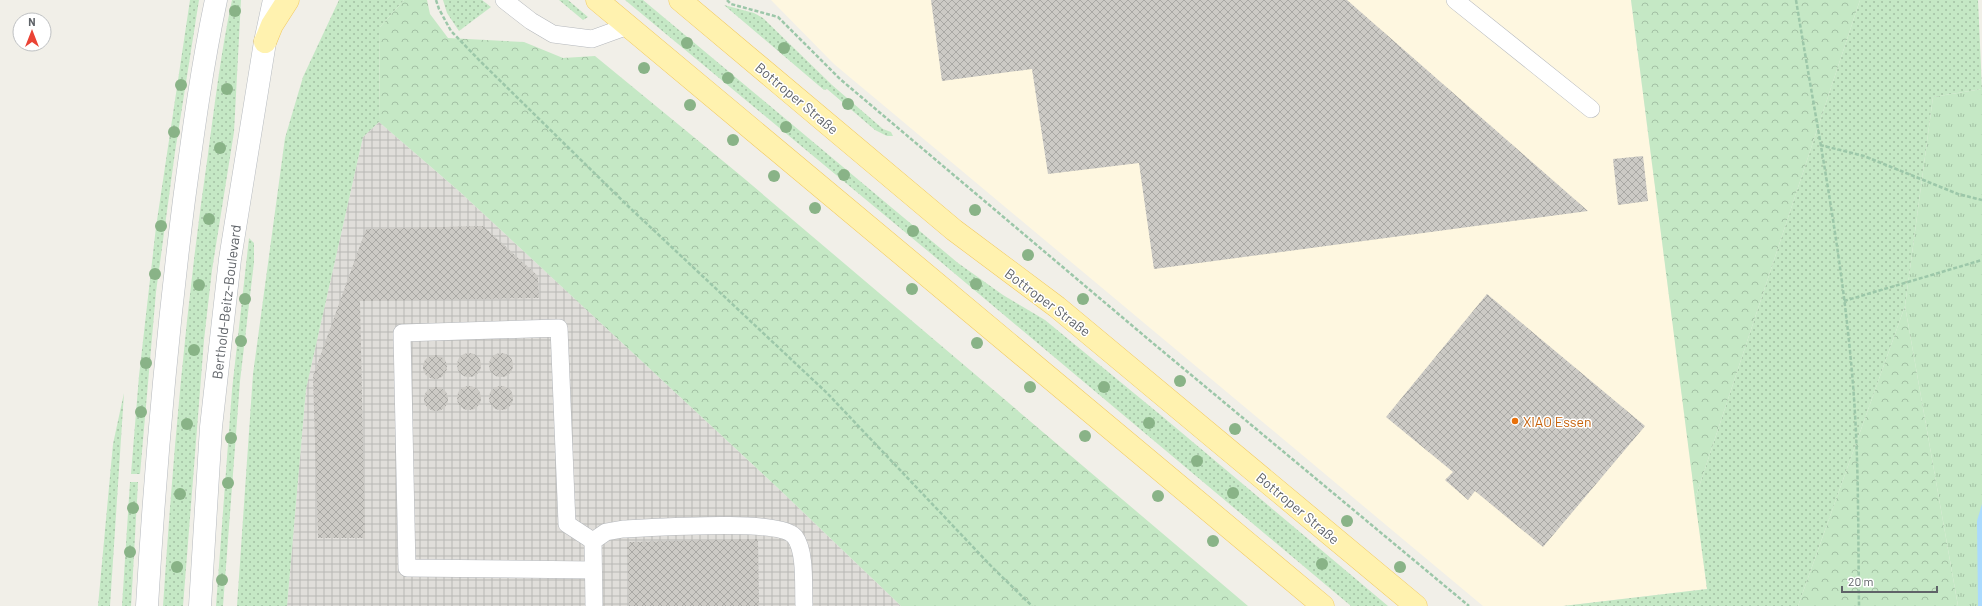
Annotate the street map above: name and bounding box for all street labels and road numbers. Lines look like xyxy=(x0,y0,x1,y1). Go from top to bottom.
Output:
street label: Bottroper Straße xyxy=(752,58,842,138)
street label: Berthold-Beitz-Boulevard xyxy=(208,224,244,380)
street label: Bottroper Straße xyxy=(1002,264,1094,340)
street label: Bottroper Straße xyxy=(1253,468,1343,548)

